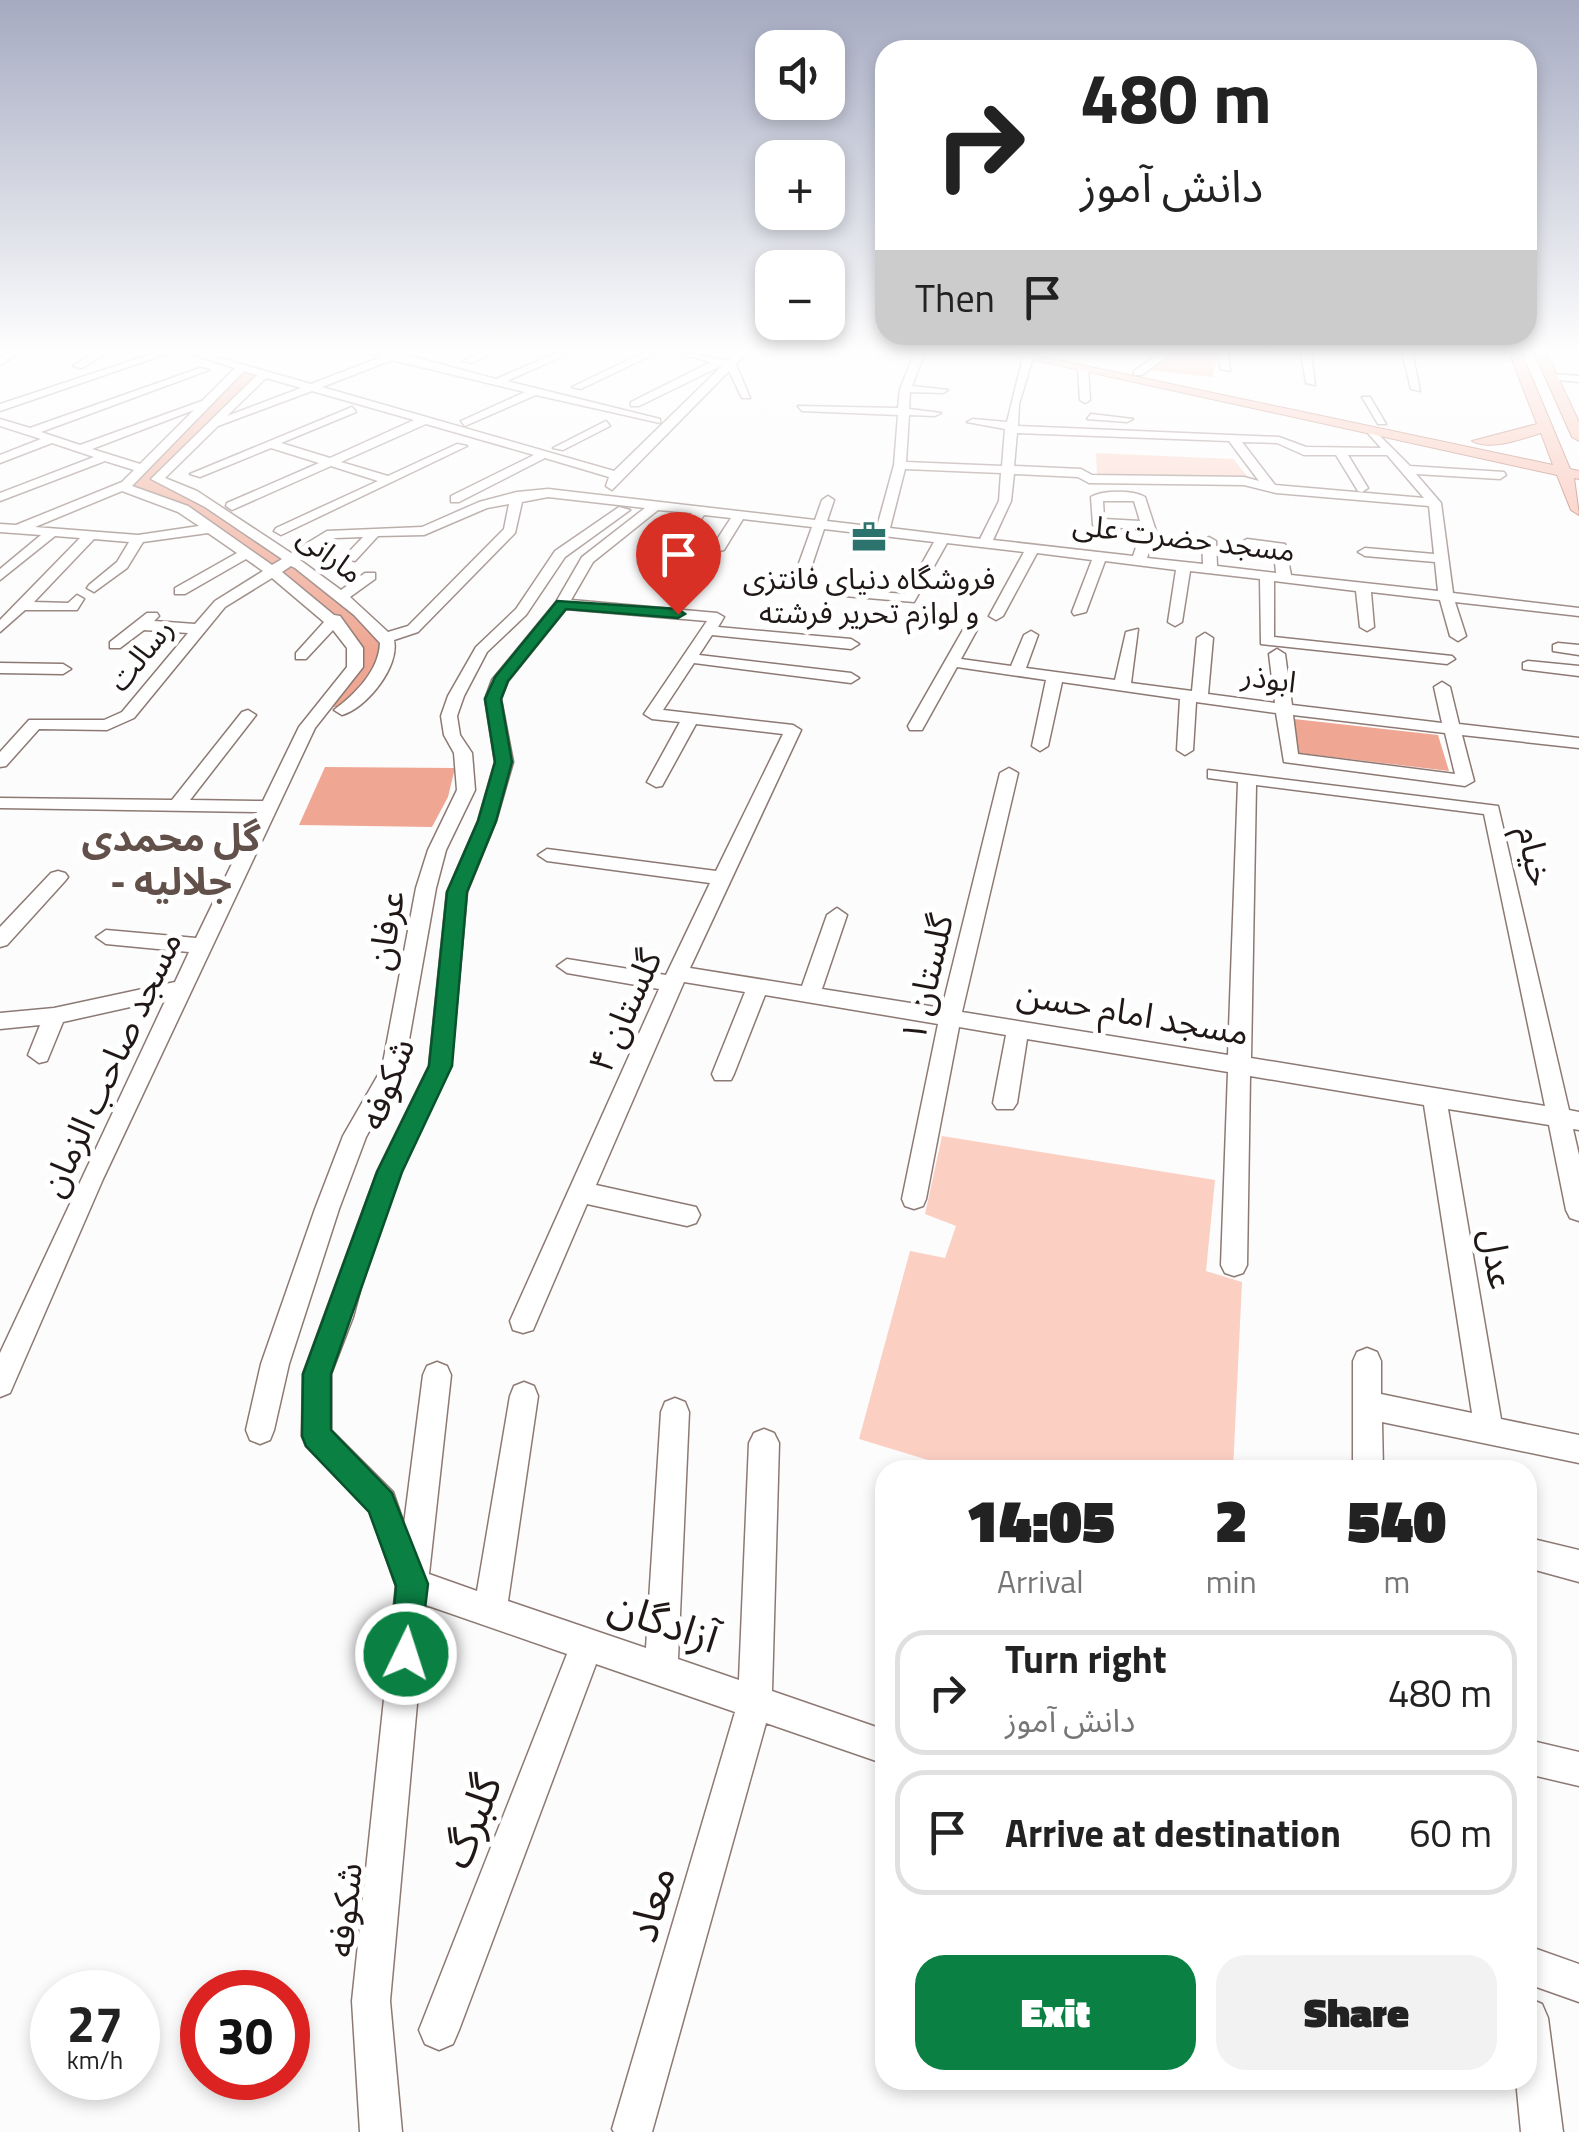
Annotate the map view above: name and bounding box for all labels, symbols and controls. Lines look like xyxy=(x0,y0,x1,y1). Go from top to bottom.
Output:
map controls xyxy=(755,30,845,340)
button: sound xyxy=(755,30,845,120)
text: 480 m xyxy=(1080,44,1272,150)
icon: right xyxy=(915,80,1045,210)
button: + xyxy=(755,140,845,230)
text: دانش آموز xyxy=(1080,151,1263,219)
button: − xyxy=(755,250,845,340)
text: Then xyxy=(915,269,995,327)
icon: arrive xyxy=(1015,270,1070,325)
street label: مسجد حضرت علی xyxy=(1070,501,1298,573)
pin xyxy=(636,512,721,615)
street label: مارانی xyxy=(288,514,373,594)
office icon: فروشگاه دنیای فانتزی و لوازم تحریر فرشته xyxy=(850,518,888,556)
icon: arrive xyxy=(651,527,706,582)
place label: فروشگاه دنیای فانتزی و لوازم تحریر فرشته xyxy=(743,555,995,635)
street label: رسالت xyxy=(96,608,184,701)
street label: ابوذر xyxy=(1238,651,1299,705)
district label: گل محمدی - جلالیه xyxy=(81,808,261,910)
street label: خیام xyxy=(1503,820,1569,891)
street label: عرفان xyxy=(351,886,419,974)
street label: گلستان ۱ xyxy=(885,908,967,1047)
street label: مسجد صاحب الزمان xyxy=(25,922,195,1205)
street label: گلستان ۴ xyxy=(573,940,675,1081)
street label: مسجد امام حسن xyxy=(1013,965,1253,1059)
street label: شکوفه xyxy=(344,1030,428,1137)
street label: عدل xyxy=(1467,1225,1529,1293)
text: 14:05 xyxy=(966,1474,1115,1565)
text: 2 xyxy=(1215,1474,1248,1565)
text: 540 xyxy=(1347,1474,1446,1565)
text: Arrival xyxy=(997,1557,1084,1605)
text: min xyxy=(1206,1557,1257,1605)
text: m xyxy=(1383,1557,1410,1605)
street label: آزادگان xyxy=(601,1571,730,1669)
position arrow xyxy=(354,1602,458,1706)
text: Turn right xyxy=(1005,1630,1167,1688)
text: 480 m xyxy=(1388,1664,1492,1722)
icon: right xyxy=(920,1665,975,1720)
text: دانش آموز xyxy=(1005,1696,1135,1744)
street label: گلبرگ xyxy=(423,1764,517,1877)
text: Arrive at destination xyxy=(1005,1804,1341,1862)
text: 60 m xyxy=(1409,1804,1492,1862)
icon: arrive xyxy=(920,1805,975,1860)
street label: معاد xyxy=(609,1858,691,1949)
street label: شکوفه xyxy=(312,1860,376,1960)
button: Exit xyxy=(915,1955,1196,2070)
button: Share xyxy=(1216,1955,1497,2070)
speed limit sign: 30 xyxy=(180,1970,310,2100)
text: 27 xyxy=(67,1985,123,2061)
text: km/h xyxy=(67,2041,123,2079)

